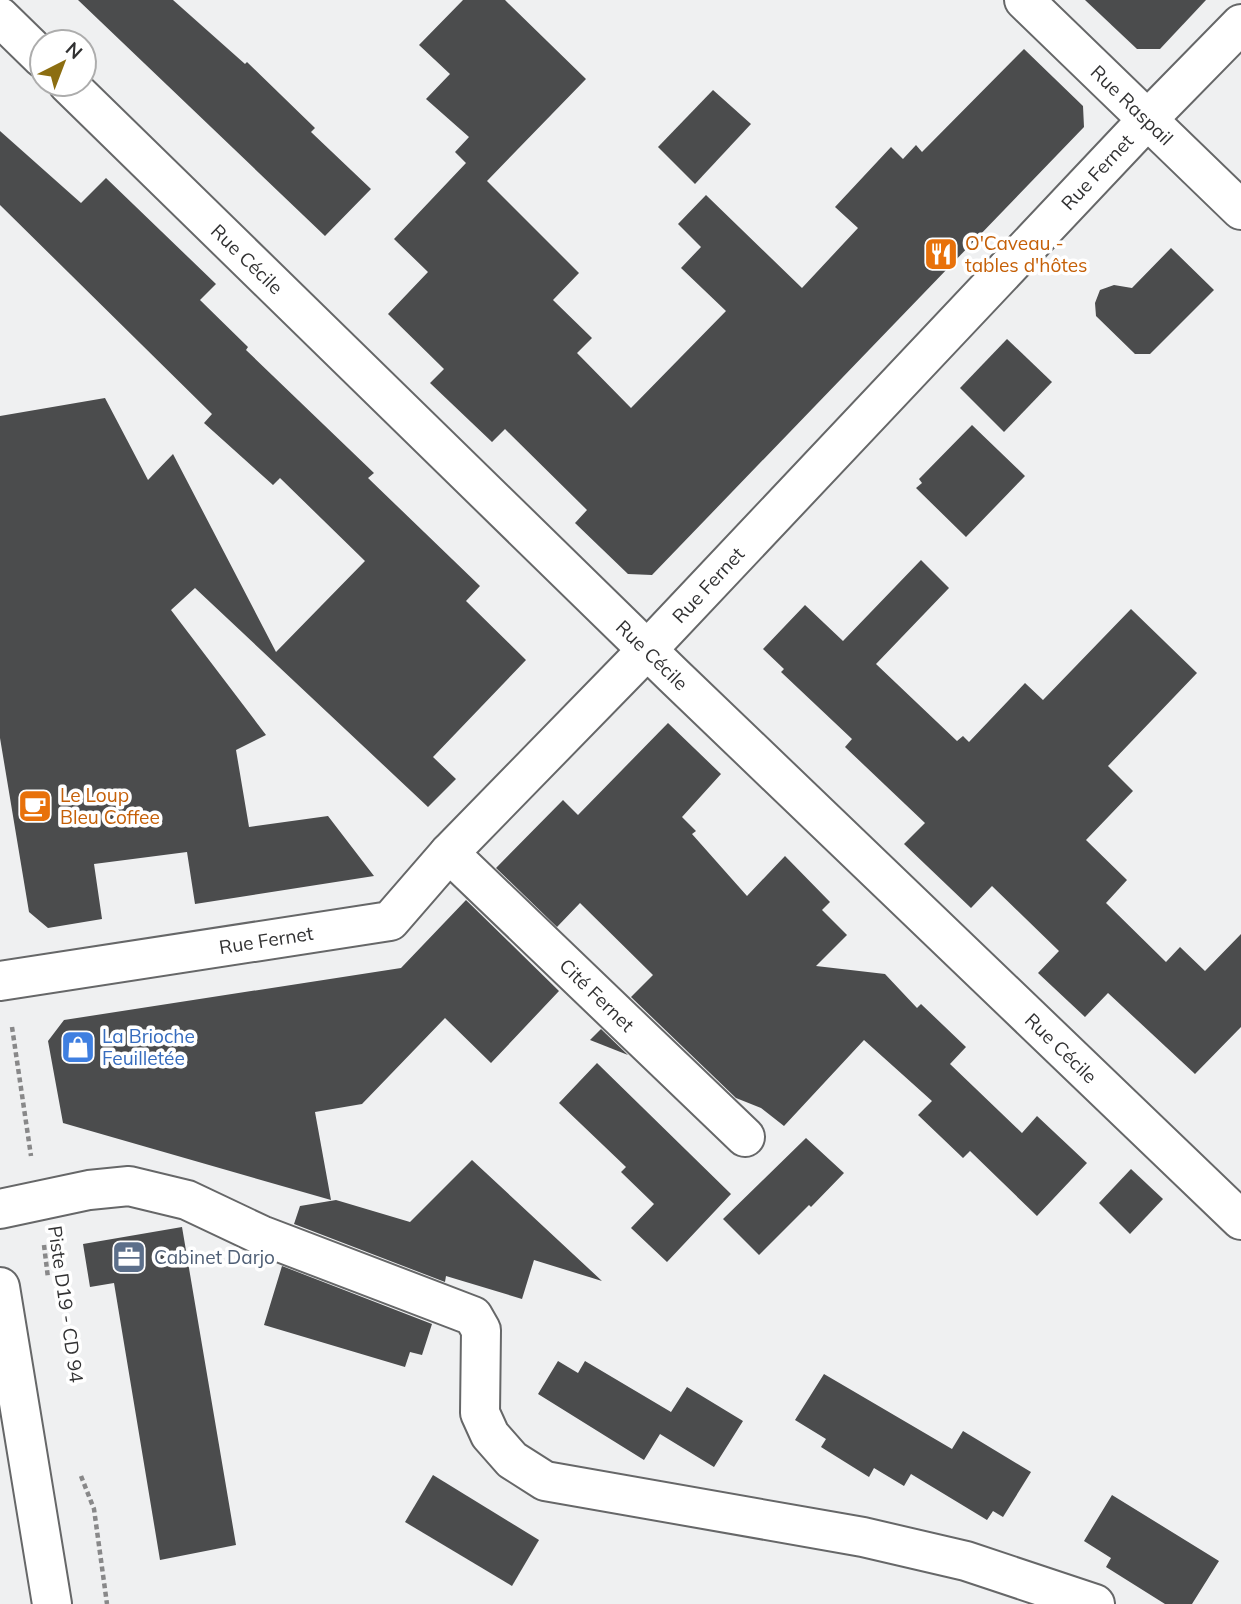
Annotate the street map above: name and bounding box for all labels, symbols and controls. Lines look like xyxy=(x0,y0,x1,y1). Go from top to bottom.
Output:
north arrow xyxy=(28,28,98,98)
text: N xyxy=(61,37,88,64)
street label: Rue Raspail xyxy=(1086,60,1178,150)
street label: Rue Fernet xyxy=(1056,129,1138,215)
street label: Rue Cécile xyxy=(206,219,288,299)
place label: O'Caveau - tables d'hôtes xyxy=(965,231,1088,277)
restaurant icon: O'Caveau - tables d'hôtes xyxy=(922,235,960,273)
street label: Rue Fernet xyxy=(667,542,749,628)
street label: Rue Cécile xyxy=(611,615,693,695)
place label: Le Loup Bleu Coffee xyxy=(60,783,160,829)
cafe icon: Le Loup Bleu Coffee xyxy=(16,787,54,825)
street label: Rue Fernet xyxy=(217,921,315,959)
street label: Cité Fernet xyxy=(554,953,640,1037)
street label: Rue Cécile xyxy=(1020,1008,1102,1088)
place label: La Brioche Feuilletée xyxy=(102,1024,195,1070)
shop icon: La Brioche Feuilletée xyxy=(59,1028,97,1066)
street label: Piste D19 - CD 94 xyxy=(43,1224,89,1384)
office icon: Cabinet Darjo xyxy=(110,1238,148,1276)
place label: Cabinet Darjo xyxy=(154,1245,275,1269)

